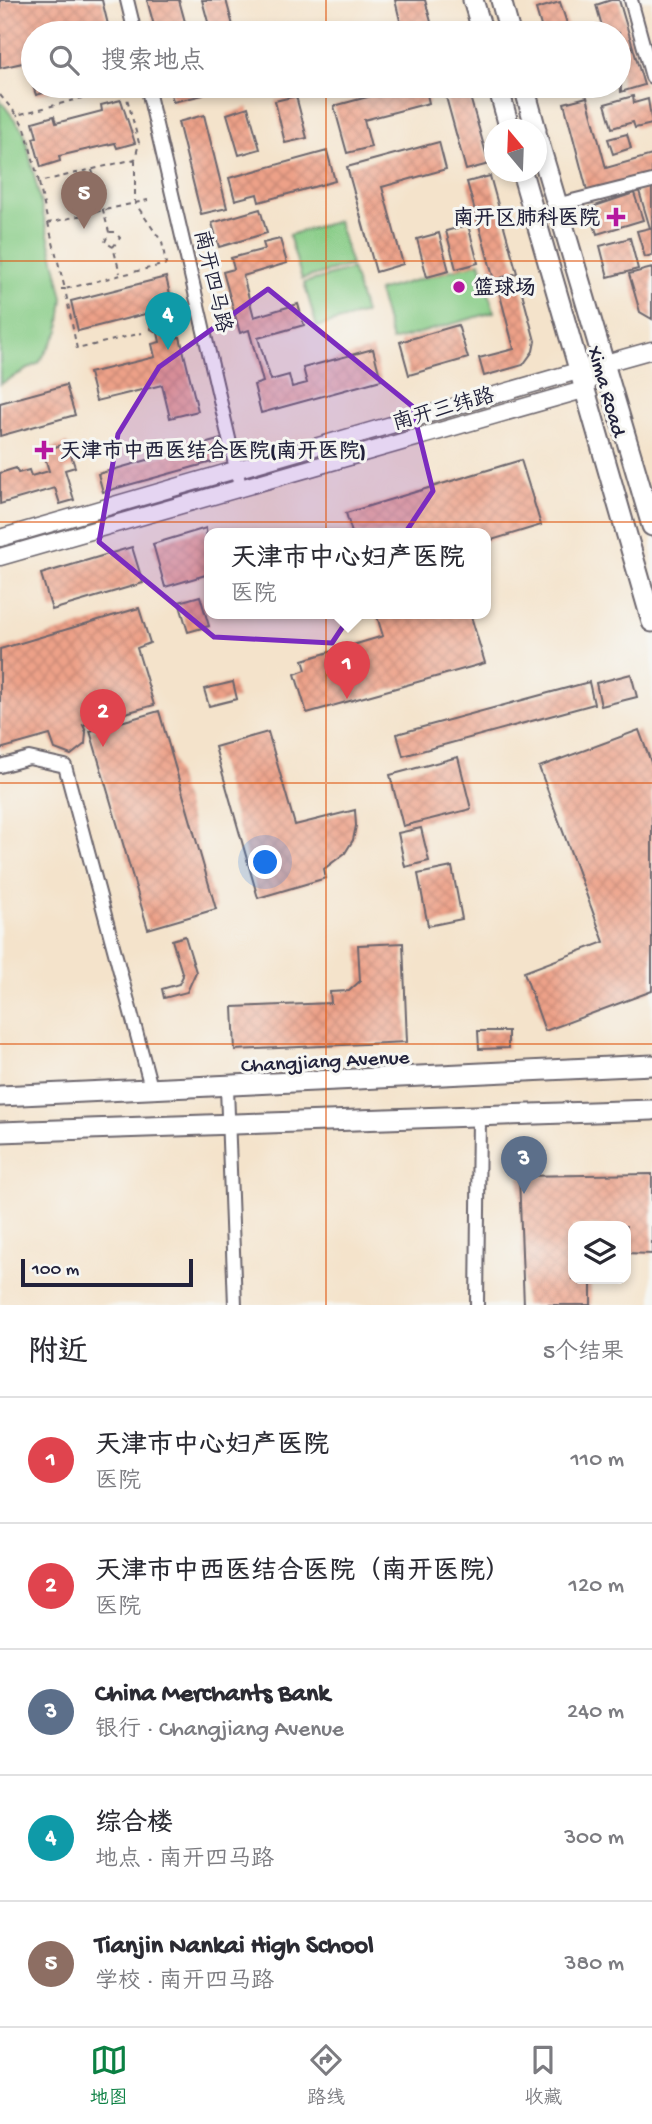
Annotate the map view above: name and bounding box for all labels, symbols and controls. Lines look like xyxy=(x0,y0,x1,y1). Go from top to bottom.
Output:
search box xyxy=(21,21,631,98)
icon: search xyxy=(45,41,83,79)
text: 搜索地点 xyxy=(101,48,205,79)
north arrow xyxy=(484,119,547,182)
pin: 5 xyxy=(61,171,107,229)
place label: 南开区肺科医院 xyxy=(453,206,600,233)
marker: 南开区肺科医院 xyxy=(606,207,626,227)
street label: 南开四马路 xyxy=(187,227,237,336)
place label: 篮球场 xyxy=(473,276,536,303)
marker: 篮球场 xyxy=(451,279,467,295)
pin: 4 xyxy=(145,292,191,350)
street label: Xima Road xyxy=(580,343,630,442)
street label: 南开三纬路 xyxy=(390,383,498,438)
place label: 天津市中西医结合医院(南开医院) xyxy=(60,439,366,466)
marker: 天津市中西医结合医院(南开医院) xyxy=(34,440,54,460)
popup xyxy=(204,528,491,619)
text: 天津市中心妇产医院 xyxy=(230,545,465,576)
text: 医院 xyxy=(230,582,276,609)
pin: 1 xyxy=(324,641,370,699)
pin: 2 xyxy=(80,689,126,747)
your location xyxy=(248,845,282,879)
street label: Changjiang Avenue xyxy=(240,1047,411,1080)
pin: 3 xyxy=(501,1136,547,1194)
map controls xyxy=(568,1221,631,1284)
button: layers xyxy=(568,1221,631,1284)
scale bar xyxy=(21,1256,192,1288)
text: 100 m xyxy=(32,1259,79,1282)
text: 附近 xyxy=(28,1337,88,1372)
text: 5个结果 xyxy=(543,1340,624,1367)
text: 天津市中心妇产医院 xyxy=(95,1432,329,1463)
text: 1 xyxy=(46,1447,56,1474)
text: 110 m xyxy=(571,1447,624,1474)
text: 医院 xyxy=(95,1469,141,1496)
text: 天津市中西医结合医院（南开医院） xyxy=(95,1558,511,1589)
text: 2 xyxy=(45,1573,57,1600)
text: 120 m xyxy=(569,1573,624,1600)
text: 医院 xyxy=(95,1595,141,1622)
text: China Merchants Bank xyxy=(95,1680,330,1711)
text: 3 xyxy=(45,1699,57,1726)
text: 240 m xyxy=(567,1699,624,1726)
text: 银行 · Changjiang Avenue xyxy=(95,1717,344,1744)
text: 综合楼 xyxy=(95,1810,173,1841)
text: 4 xyxy=(46,1825,56,1852)
text: 300 m xyxy=(564,1825,624,1852)
text: 地点 · 南开四马路 xyxy=(95,1847,274,1874)
text: Tianjin Nankai High School xyxy=(95,1932,374,1963)
text: 5 xyxy=(45,1951,57,1978)
text: 380 m xyxy=(565,1951,624,1978)
text: 学校 · 南开四马路 xyxy=(95,1969,274,1996)
tab: 地图 xyxy=(90,2041,128,2111)
tab: 路线 xyxy=(307,2041,345,2111)
tab: 收藏 xyxy=(524,2041,562,2111)

